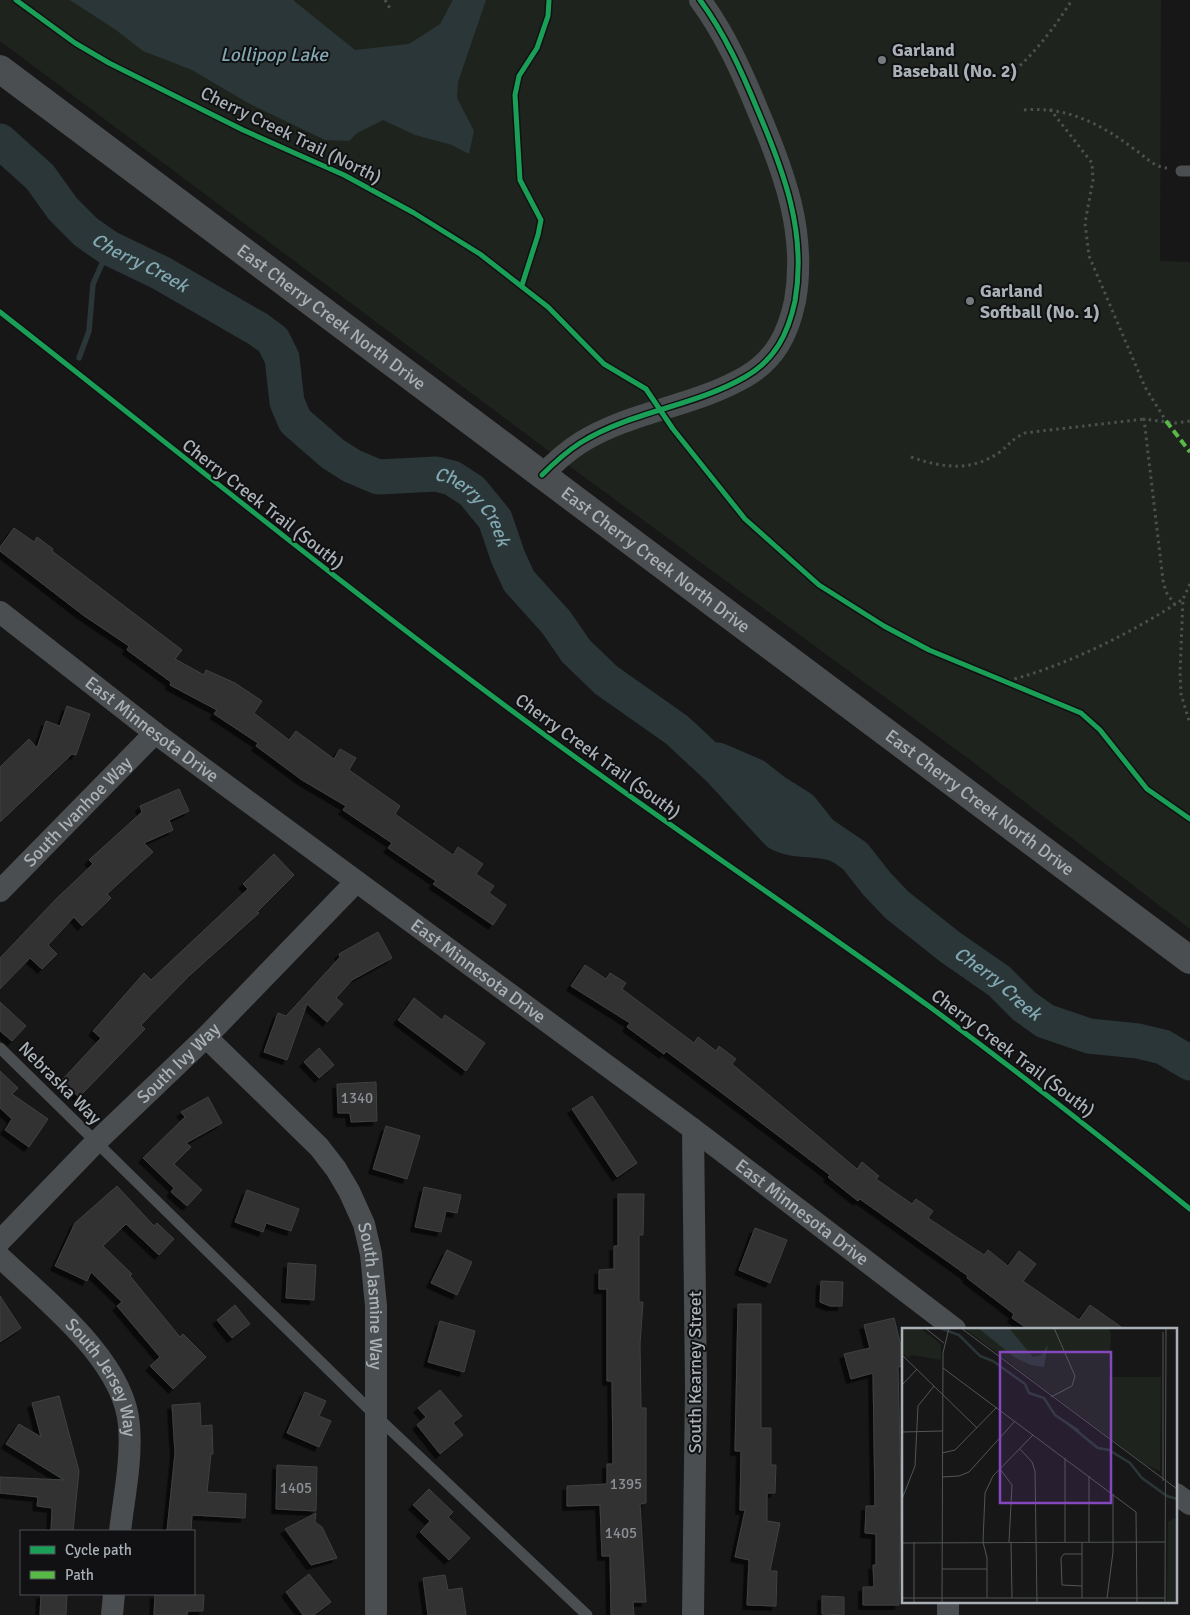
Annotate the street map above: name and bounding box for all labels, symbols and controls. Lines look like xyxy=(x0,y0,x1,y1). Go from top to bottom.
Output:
place label: Garland Baseball (No. 2) xyxy=(892,39,1017,82)
water label: Lollipop Lake xyxy=(220,43,329,67)
marker: Garland Baseball (No. 2) xyxy=(876,54,888,66)
street label: Cherry Creek Trail (North) xyxy=(197,82,385,188)
water label: Cherry Creek xyxy=(87,228,194,299)
street label: East Cherry Creek North Drive xyxy=(233,239,430,395)
place label: Garland Softball (No. 1) xyxy=(980,280,1100,323)
marker: Garland Softball (No. 1) xyxy=(964,295,976,307)
street label: Cherry Creek Trail (South) xyxy=(178,434,348,574)
water label: Cherry Creek xyxy=(432,462,516,551)
street label: East Cherry Creek North Drive xyxy=(557,482,754,638)
street label: East Minnesota Drive xyxy=(81,672,223,787)
street label: Cherry Creek Trail (South) xyxy=(511,689,685,823)
street label: East Cherry Creek North Drive xyxy=(881,725,1079,880)
street label: South Ivanhoe Way xyxy=(19,752,137,872)
street label: East Minnesota Drive xyxy=(406,914,550,1028)
water label: Cherry Creek xyxy=(949,941,1047,1027)
street label: Cherry Creek Trail (South) xyxy=(927,984,1099,1122)
street label: South Ivy Way xyxy=(132,1018,225,1108)
street label: Nebraska Way xyxy=(14,1037,106,1129)
house number: 1340 xyxy=(341,1089,373,1107)
street label: East Minnesota Drive xyxy=(731,1154,873,1270)
street label: South Jasmine Way xyxy=(353,1220,387,1370)
street label: South Kearney Street xyxy=(684,1291,706,1453)
street label: South Jersey Way xyxy=(61,1314,141,1438)
inset map xyxy=(902,1328,1178,1602)
house number: 1395 xyxy=(610,1475,642,1493)
house number: 1405 xyxy=(280,1479,312,1497)
house number: 1405 xyxy=(605,1524,637,1542)
legend xyxy=(20,1530,195,1595)
text: Cycle path xyxy=(65,1541,132,1559)
text: Path xyxy=(65,1566,94,1584)

